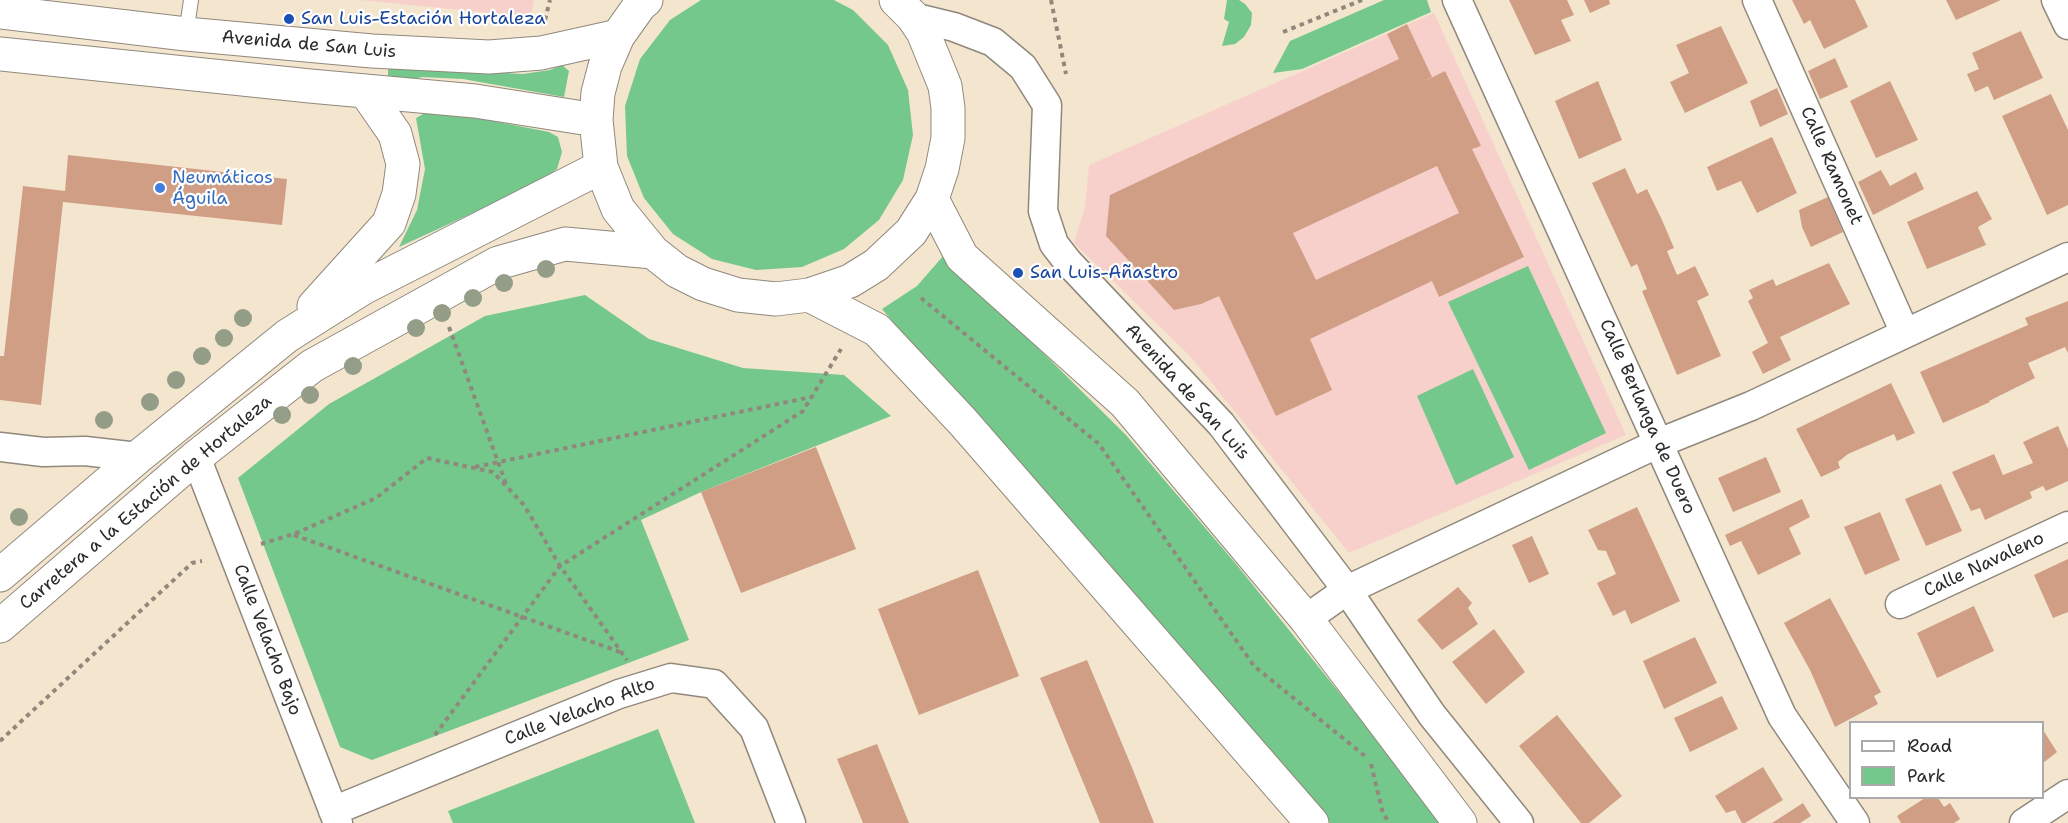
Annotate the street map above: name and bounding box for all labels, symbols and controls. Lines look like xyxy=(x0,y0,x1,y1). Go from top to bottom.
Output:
place label: San Luis-Estación Hortaleza xyxy=(301,8,545,30)
marker: San Luis-Estación Hortaleza xyxy=(282,12,296,26)
street label: Avenida de San Luis xyxy=(221,27,397,63)
street label: Calle Ramonet xyxy=(1795,103,1867,229)
place label: Neumáticos Águila xyxy=(172,167,273,210)
marker: Neumáticos Águila xyxy=(153,181,167,195)
place label: San Luis-Añastro xyxy=(1030,262,1178,284)
marker: San Luis-Añastro xyxy=(1011,266,1025,280)
street label: Calle Berlanga de Duero xyxy=(1594,316,1700,518)
street label: Avenida de San Luis xyxy=(1120,320,1254,464)
street label: Carretera a la Estación de Hortaleza xyxy=(15,391,277,615)
street label: Calle Navaleno xyxy=(1920,528,2048,602)
street label: Calle Velacho Bajo xyxy=(228,562,306,718)
street label: Calle Velacho Alto xyxy=(502,673,658,751)
legend xyxy=(1849,721,2044,799)
text: Road xyxy=(1907,734,1952,758)
text: Park xyxy=(1907,764,1946,788)

